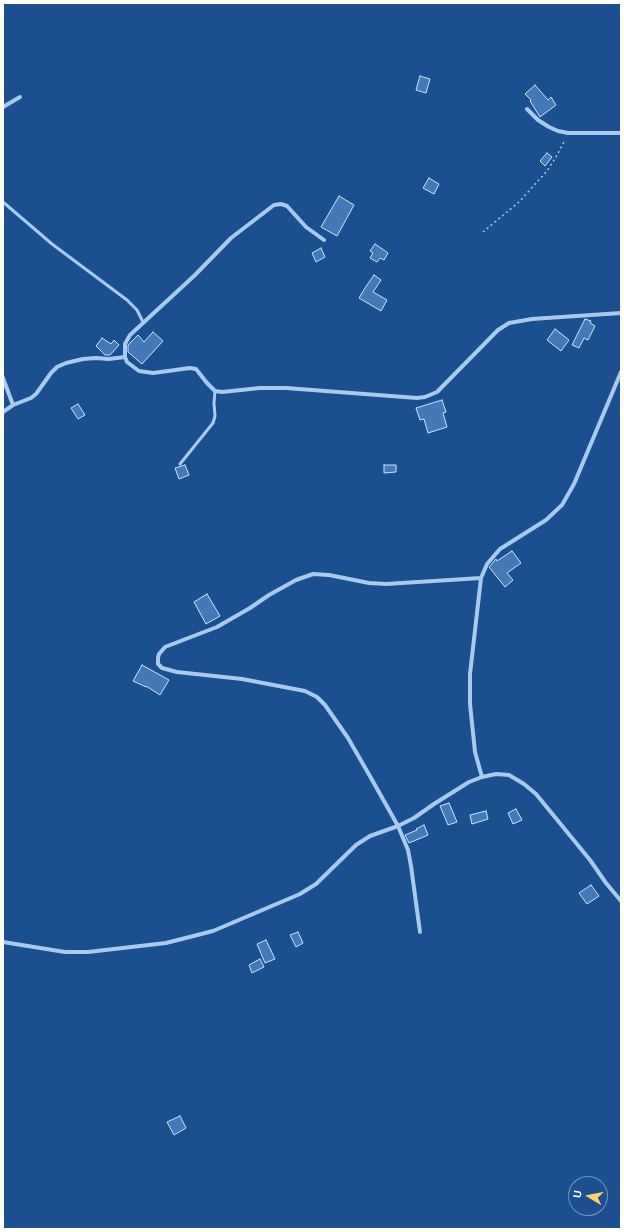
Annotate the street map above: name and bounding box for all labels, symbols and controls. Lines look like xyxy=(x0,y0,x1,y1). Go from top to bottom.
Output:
north arrow xyxy=(568,1176,608,1216)
text: U xyxy=(570,1189,585,1199)

